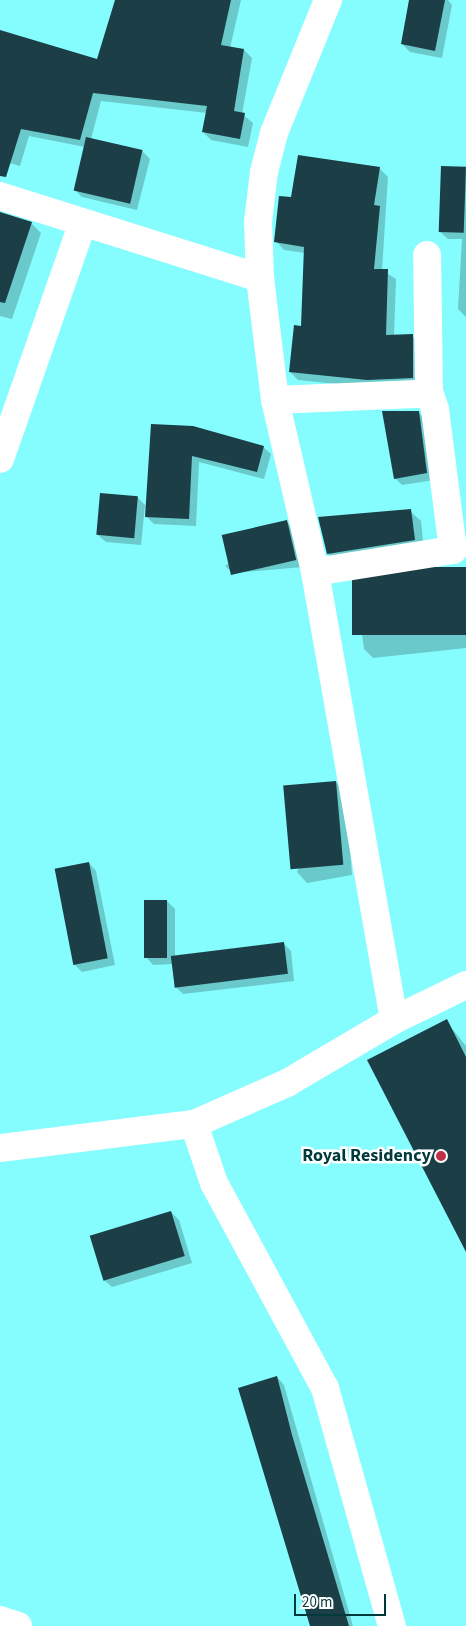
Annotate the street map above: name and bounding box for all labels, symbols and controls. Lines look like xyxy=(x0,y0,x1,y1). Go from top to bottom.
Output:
place label: Royal Residency xyxy=(302,1145,431,1167)
marker: Royal Residency xyxy=(435,1150,447,1162)
scale bar xyxy=(296,1584,388,1616)
text: 20 m xyxy=(302,1592,332,1613)

